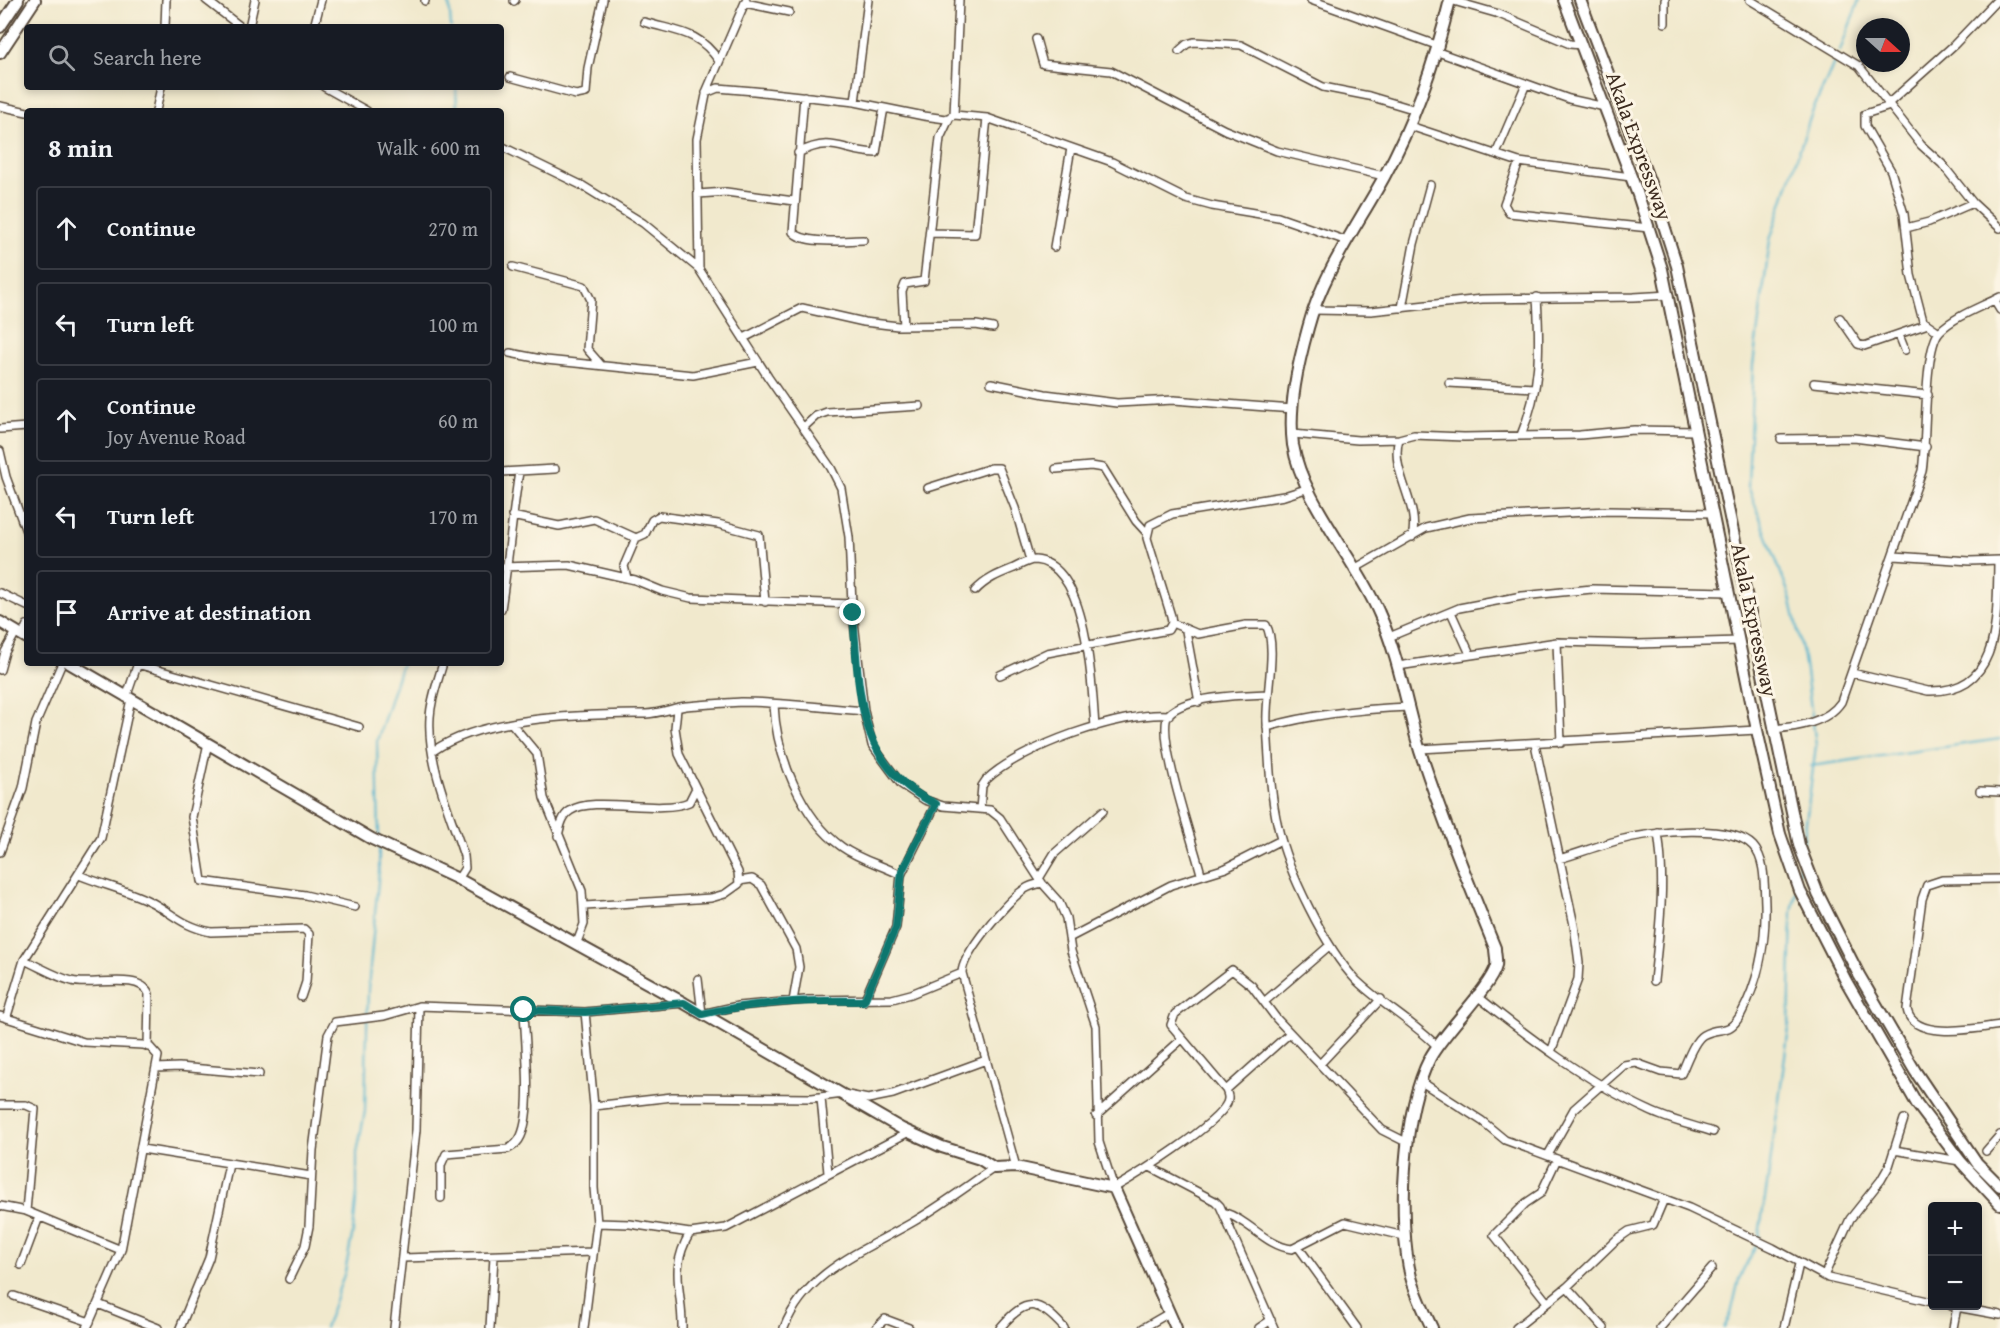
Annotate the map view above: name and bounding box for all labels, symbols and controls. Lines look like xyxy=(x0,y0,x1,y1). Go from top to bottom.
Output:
north arrow xyxy=(1856,18,1910,72)
search box xyxy=(24,24,504,90)
icon: search xyxy=(45,41,78,74)
text: Search here xyxy=(93,41,202,73)
street label: Akala Expressway xyxy=(1598,67,1681,225)
text: 8 min xyxy=(48,128,113,167)
text: Walk · 600 m xyxy=(377,133,480,162)
icon: ahead xyxy=(50,212,83,245)
text: Continue xyxy=(107,212,196,244)
text: 270 m xyxy=(428,214,478,243)
icon: left xyxy=(50,308,83,341)
text: Turn left xyxy=(107,308,194,340)
text: 100 m xyxy=(428,310,478,339)
text: Continue xyxy=(107,390,196,422)
icon: ahead xyxy=(50,404,83,437)
text: 60 m xyxy=(438,406,478,435)
text: Joy Avenue Road xyxy=(107,422,246,451)
icon: left xyxy=(50,500,83,533)
text: Turn left xyxy=(107,500,194,532)
text: 170 m xyxy=(428,502,478,531)
street label: Akala Expressway xyxy=(1723,540,1786,700)
icon: arrive xyxy=(50,596,83,629)
text: Arrive at destination xyxy=(107,596,311,628)
route end xyxy=(839,599,865,625)
route start xyxy=(510,996,536,1022)
map controls xyxy=(1928,1202,1982,1310)
button: + xyxy=(1928,1202,1982,1256)
button: − xyxy=(1928,1256,1982,1310)

